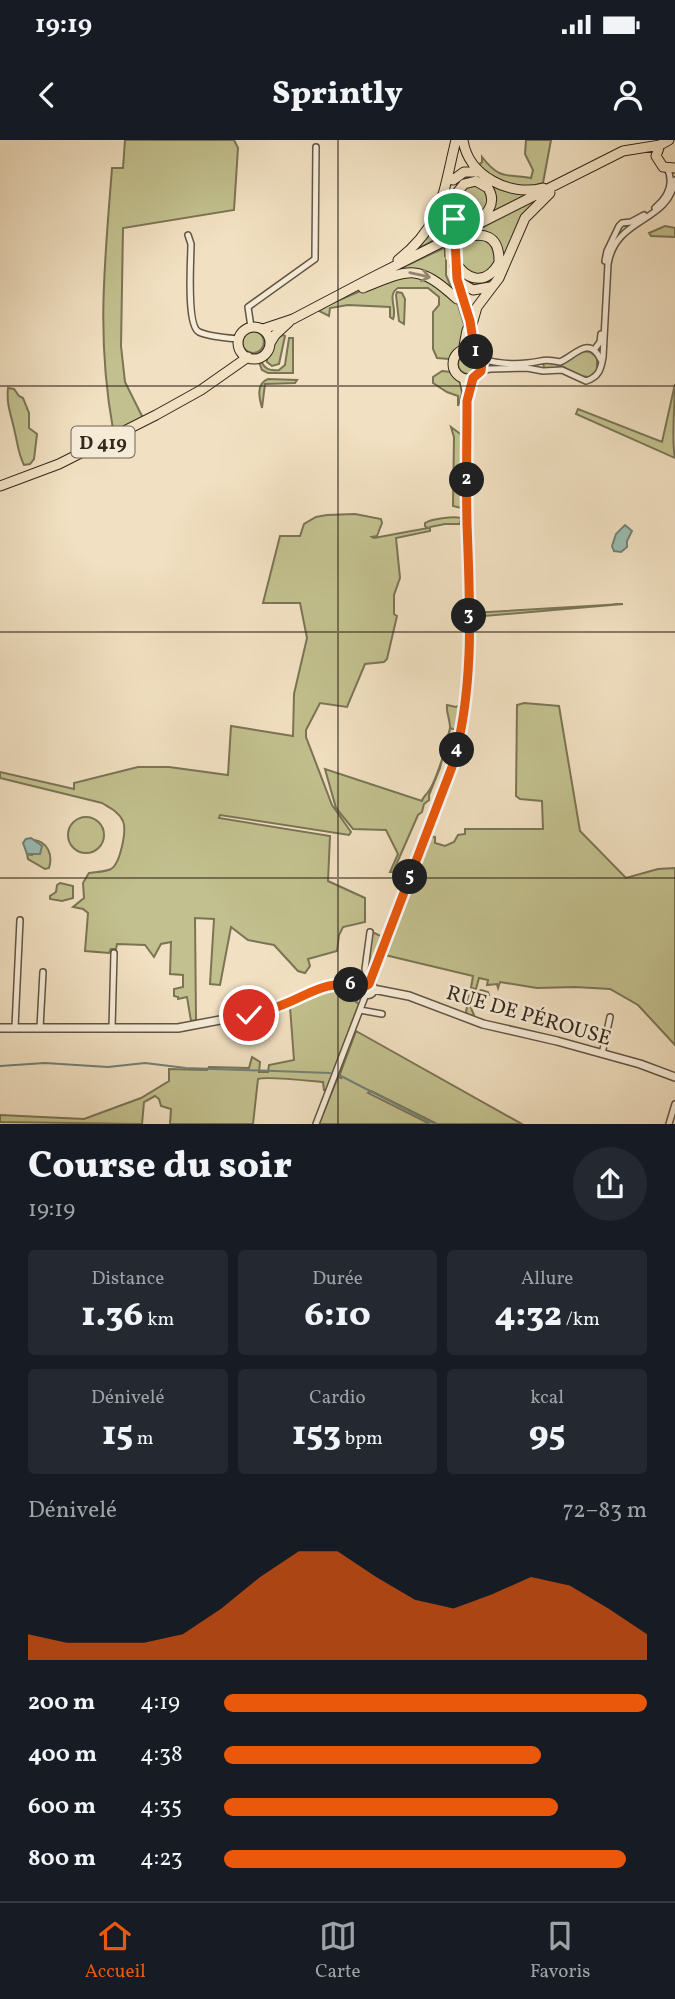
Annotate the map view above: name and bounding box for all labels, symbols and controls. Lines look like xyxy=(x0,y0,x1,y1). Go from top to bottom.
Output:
text: 19:19 xyxy=(35,7,92,43)
text: Sprintly xyxy=(272,73,403,117)
icon: back xyxy=(28,76,66,114)
icon: person xyxy=(609,76,647,114)
pin xyxy=(424,189,484,249)
icon: arrive xyxy=(435,200,473,238)
one-way arrow xyxy=(408,269,430,282)
pin: 1 xyxy=(458,334,494,370)
text: 1 xyxy=(472,338,479,364)
road number: D 419 xyxy=(72,426,134,458)
pin: 2 xyxy=(449,462,484,498)
text: 2 xyxy=(462,466,471,492)
pin: 3 xyxy=(452,598,486,634)
text: 3 xyxy=(464,602,473,628)
pin: 4 xyxy=(440,732,475,768)
text: 4 xyxy=(451,736,462,762)
pin: 5 xyxy=(392,860,428,894)
text: 5 xyxy=(405,863,414,889)
pin: 6 xyxy=(334,968,368,1002)
text: 6 xyxy=(345,971,356,997)
street label: RUE DE PÉROUSE xyxy=(443,979,615,1054)
pin xyxy=(219,985,279,1045)
icon: check xyxy=(230,996,268,1034)
text: Course du soir xyxy=(28,1141,292,1194)
button: share xyxy=(573,1147,647,1221)
text: 19:19 xyxy=(28,1194,75,1226)
text: Distance xyxy=(91,1266,164,1292)
text: Durée xyxy=(312,1266,363,1292)
text: Allure xyxy=(521,1266,573,1292)
text: 1.36 xyxy=(81,1292,143,1340)
text: 6:10 xyxy=(304,1292,371,1340)
text: 4:32 xyxy=(494,1292,562,1340)
text: km xyxy=(143,1307,174,1333)
text: /km xyxy=(562,1307,600,1333)
text: Dénivelé xyxy=(91,1385,165,1411)
text: Cardio xyxy=(309,1385,366,1411)
text: kcal xyxy=(530,1385,564,1411)
text: 15 xyxy=(102,1411,133,1459)
text: 153 xyxy=(292,1411,341,1459)
text: 95 xyxy=(529,1411,565,1459)
text: m xyxy=(133,1426,154,1452)
text: bpm xyxy=(341,1426,383,1452)
text: Dénivelé xyxy=(28,1495,117,1527)
text: 72–83 m xyxy=(562,1495,647,1527)
text: 200 m xyxy=(28,1687,95,1719)
text: 4:19 xyxy=(140,1687,180,1719)
text: 400 m xyxy=(28,1739,97,1771)
text: 4:38 xyxy=(140,1739,183,1771)
text: 600 m xyxy=(28,1791,96,1823)
text: 4:35 xyxy=(140,1791,182,1823)
text: 800 m xyxy=(28,1843,96,1875)
text: 4:23 xyxy=(140,1843,183,1875)
tab: Accueil xyxy=(85,1917,146,1985)
tab: Carte xyxy=(315,1917,361,1985)
tab: Favoris xyxy=(530,1917,590,1985)

